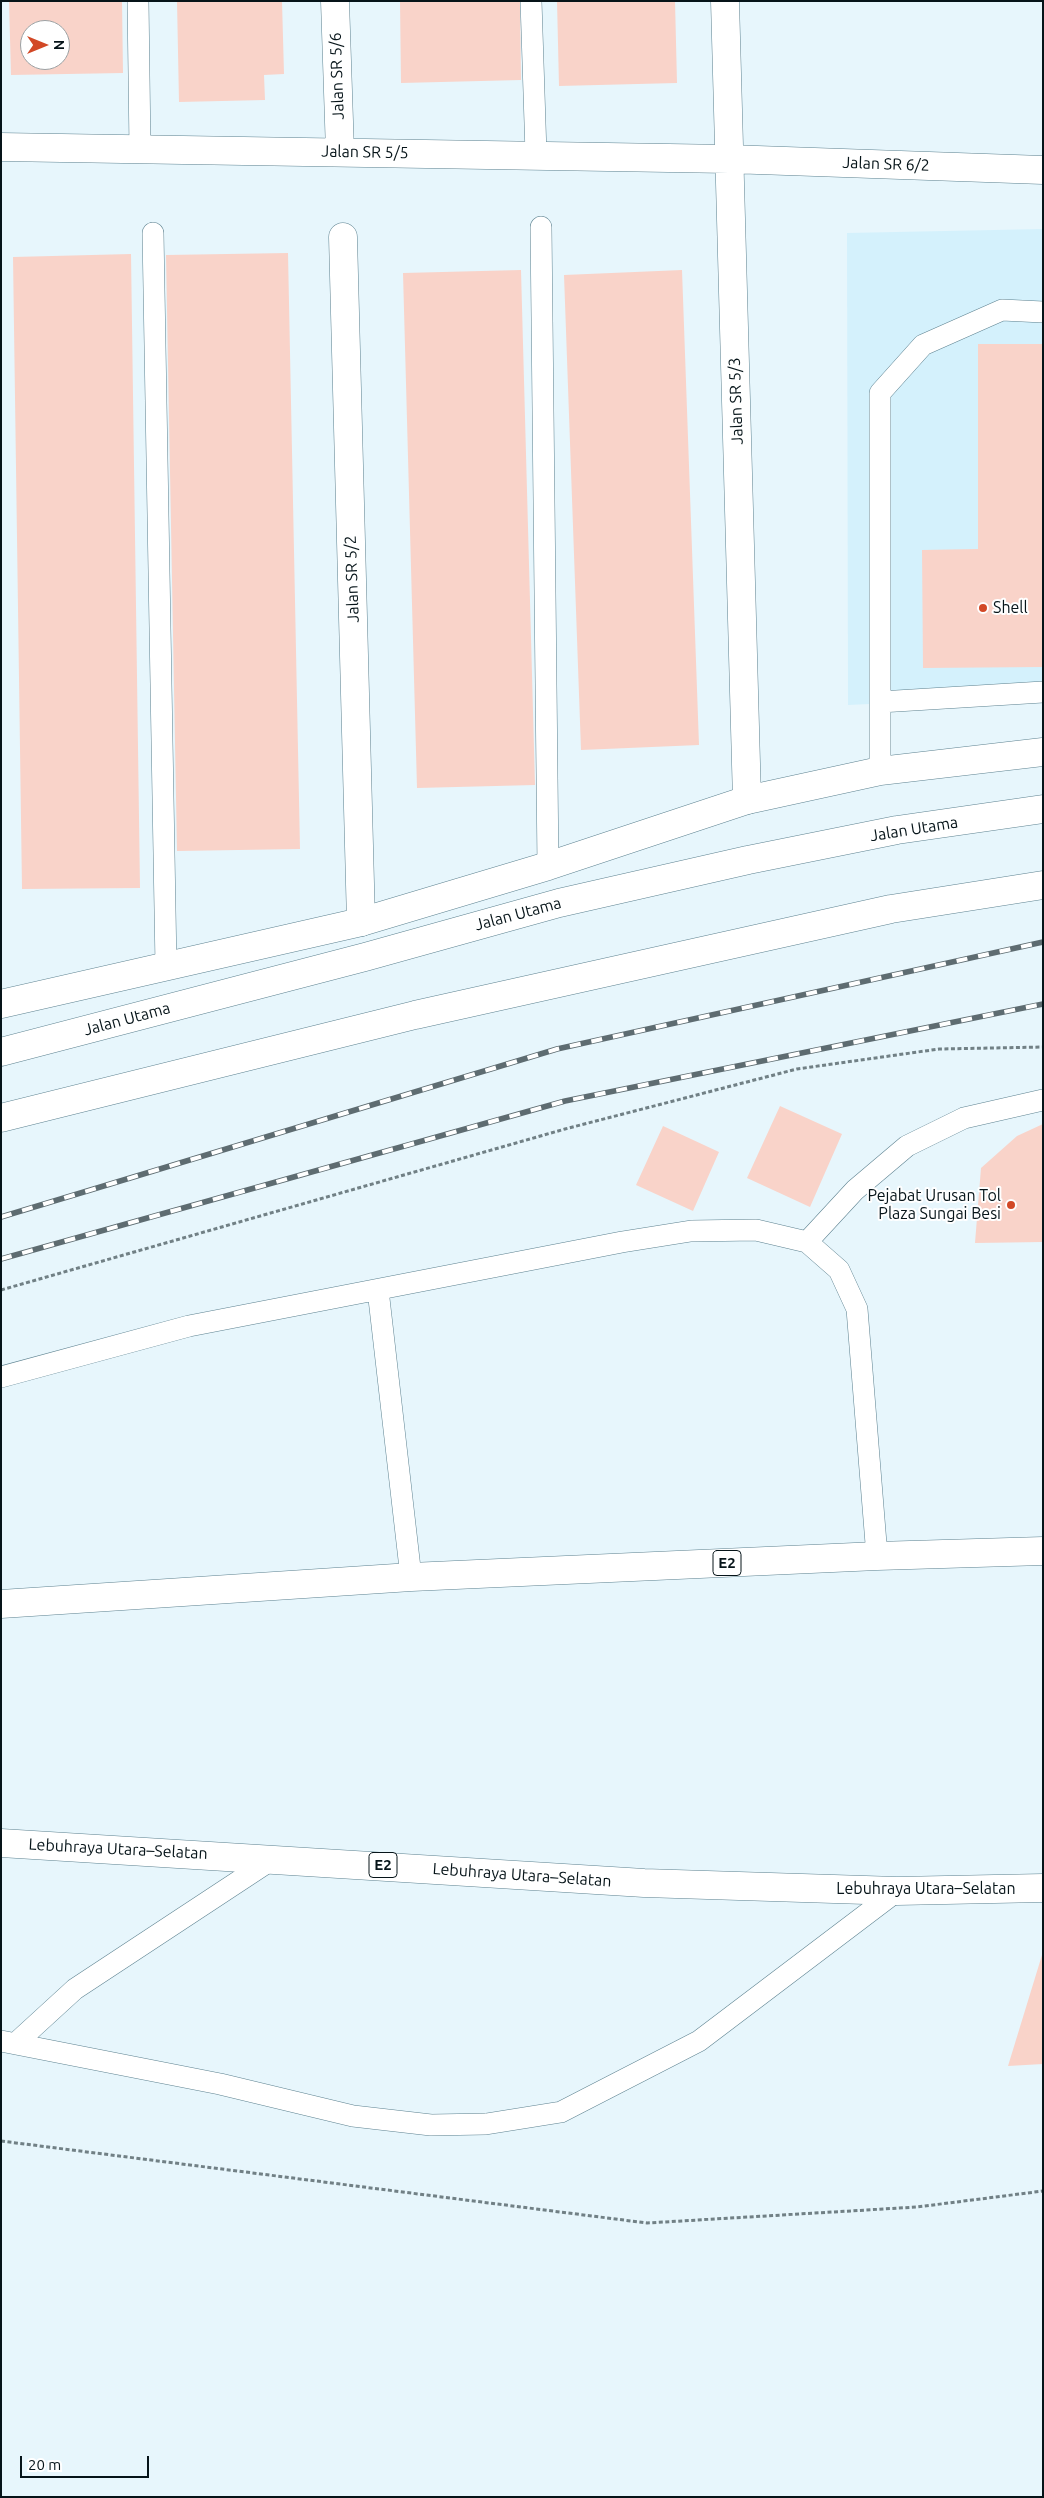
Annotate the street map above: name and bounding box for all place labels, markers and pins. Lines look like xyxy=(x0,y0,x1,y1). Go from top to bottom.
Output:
place label: Shell xyxy=(993,598,1028,618)
marker: Shell xyxy=(977,602,989,614)
place label: Pejabat Urusan Tol Plaza Sungai Besi xyxy=(867,1186,1001,1224)
marker: Pejabat Urusan Tol Plaza Sungai Besi xyxy=(1005,1199,1017,1211)

